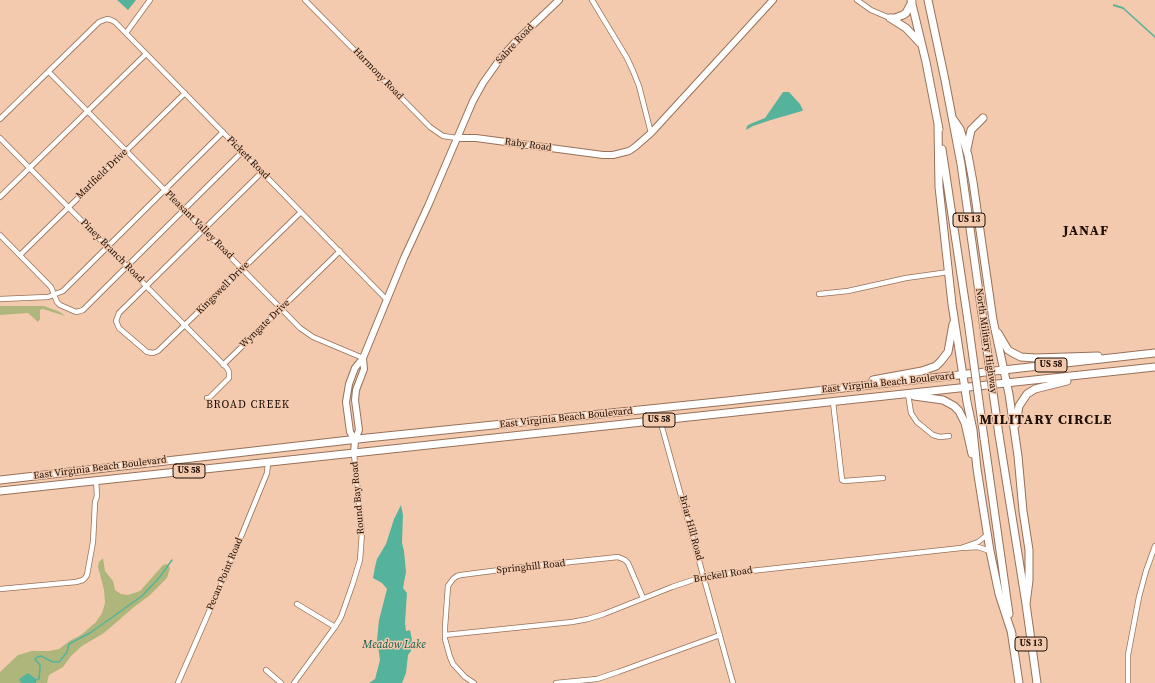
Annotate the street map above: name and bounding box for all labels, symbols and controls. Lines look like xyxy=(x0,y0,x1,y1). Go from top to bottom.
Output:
street label: Sabre Road xyxy=(493,22,537,66)
street label: Harmony Road xyxy=(350,46,406,102)
street label: Pickett Road xyxy=(224,134,272,182)
street label: Raby Road xyxy=(504,136,552,154)
street label: Marlfield Drive xyxy=(74,146,130,202)
street label: Pleasant Valley Road xyxy=(162,188,236,262)
road number: US 13 xyxy=(953,213,985,227)
street label: Piney Branch Road xyxy=(78,217,146,285)
district label: JANAF xyxy=(1063,223,1109,239)
street label: Kingswell Drive xyxy=(194,259,252,317)
street label: North Military Highway xyxy=(973,288,999,394)
street label: Wyngate Drive xyxy=(237,297,293,351)
road number: US 58 xyxy=(1035,358,1067,372)
street label: East Virginia Beach Boulevard xyxy=(821,370,955,396)
district label: BROAD CREEK xyxy=(206,398,290,412)
street label: East Virginia Beach Boulevard xyxy=(499,405,633,431)
district label: MILITARY CIRCLE xyxy=(980,412,1112,428)
road number: US 58 xyxy=(643,413,675,427)
street label: East Virginia Beach Boulevard xyxy=(33,454,167,482)
street label: Round Bay Road xyxy=(349,461,367,535)
road number: US 58 xyxy=(173,464,205,478)
street label: Briar Hill Road xyxy=(677,494,705,562)
street label: Pecan Point Road xyxy=(204,536,246,612)
street label: Springhill Road xyxy=(496,557,566,577)
street label: Brickell Road xyxy=(693,564,753,586)
road number: US 13 xyxy=(1015,637,1047,651)
water label: Meadow Lake xyxy=(362,638,426,652)

